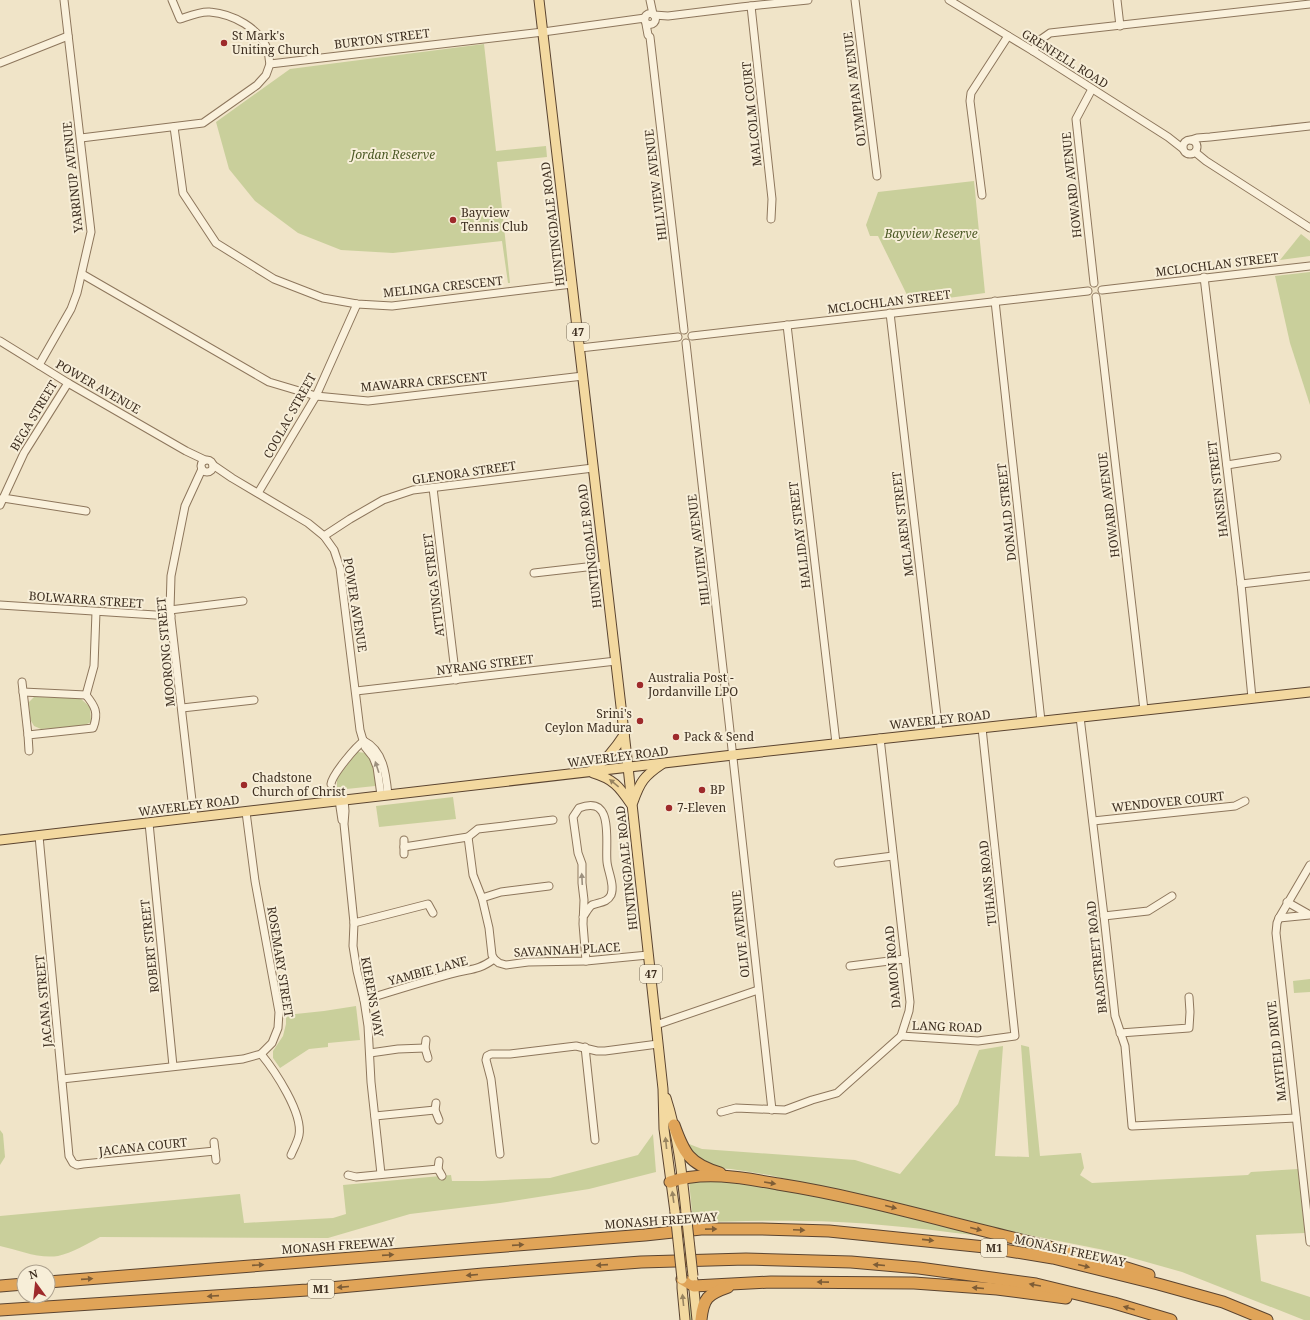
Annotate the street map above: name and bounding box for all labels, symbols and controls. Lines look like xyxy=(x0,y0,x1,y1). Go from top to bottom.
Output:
street label: BURTON STREET xyxy=(333,24,431,53)
street label: GRENFELL ROAD xyxy=(1019,25,1112,92)
place label: St Mark's Uniting Church xyxy=(232,27,320,58)
street label: OLYMPIAN AVENUE xyxy=(839,31,870,147)
marker: St Mark's Uniting Church xyxy=(219,38,229,48)
street label: MALCOLM COURT xyxy=(737,60,765,167)
street label: YARRINUP AVENUE xyxy=(58,121,87,234)
street label: HILLVIEW AVENUE xyxy=(640,128,671,242)
street label: HOWARD AVENUE xyxy=(1057,131,1086,239)
park label: Jordan Reserve xyxy=(349,146,435,163)
street label: HUNTINGDALE ROAD xyxy=(536,161,569,287)
place label: Bayview Tennis Club xyxy=(461,204,528,235)
marker: Bayview Tennis Club xyxy=(448,215,458,225)
park label: Bayview Reserve xyxy=(883,225,978,242)
street label: MCLOCHLAN STREET xyxy=(1154,248,1280,280)
street label: MELINGA CRESCENT xyxy=(382,272,504,301)
street label: MCLOCHLAN STREET xyxy=(826,285,952,317)
road number: 47 xyxy=(567,323,589,341)
street label: POWER AVENUE xyxy=(53,355,144,418)
street label: MAWARRA CRESCENT xyxy=(360,367,489,396)
street label: COOLAC STREET xyxy=(259,369,320,462)
street label: BEGA STREET xyxy=(6,377,62,454)
street label: HANSEN STREET xyxy=(1203,439,1232,538)
street label: HOWARD AVENUE xyxy=(1094,451,1123,559)
street label: GLENORA STREET xyxy=(411,457,518,488)
street label: DONALD STREET xyxy=(993,462,1020,562)
street label: MCLAREN STREET xyxy=(888,470,917,578)
street label: HALLIDAY STREET xyxy=(784,480,815,590)
street label: HUNTINGDALE ROAD xyxy=(573,483,606,609)
street label: HILLVIEW AVENUE xyxy=(683,493,714,607)
street label: ATTUNGA STREET xyxy=(419,532,448,638)
street label: POWER AVENUE xyxy=(340,557,371,653)
street label: BOLWARRA STREET xyxy=(28,587,145,612)
street label: MOORONG STREET xyxy=(152,596,179,708)
street label: NYRANG STREET xyxy=(435,650,535,679)
place label: Australia Post - Jordanville LPO xyxy=(647,669,738,700)
marker: Australia Post - Jordanville LPO xyxy=(635,680,645,690)
place label: Srini's Ceylon Madura xyxy=(545,705,632,736)
street label: WAVERLEY ROAD xyxy=(889,706,992,733)
marker: Srini's Ceylon Madura xyxy=(635,716,645,726)
place label: Pack & Send xyxy=(684,728,755,745)
marker: Pack & Send xyxy=(671,732,681,742)
street label: WAVERLEY ROAD xyxy=(567,742,670,771)
one-way arrow xyxy=(373,760,379,772)
place label: Chadstone Church of Christ xyxy=(252,769,346,800)
one-way arrow xyxy=(609,779,620,788)
marker: Chadstone Church of Christ xyxy=(239,780,249,790)
place label: BP xyxy=(710,781,725,798)
marker: BP xyxy=(697,785,707,795)
street label: WENDOVER COURT xyxy=(1111,787,1226,816)
street label: WAVERLEY ROAD xyxy=(138,791,241,820)
place label: 7-Eleven xyxy=(677,799,726,816)
marker: 7-Eleven xyxy=(664,803,674,813)
street label: HUNTINGDALE ROAD xyxy=(611,805,642,931)
street label: TUHANS ROAD xyxy=(975,839,1000,927)
one-way arrow xyxy=(579,872,585,885)
street label: OLIVE AVENUE xyxy=(727,890,754,979)
street label: ROBERT STREET xyxy=(136,898,163,994)
street label: BRADSTREET ROAD xyxy=(1082,900,1111,1014)
street label: ROSEMARY STREET xyxy=(263,905,298,1019)
street label: DAMON ROAD xyxy=(880,925,905,1009)
street label: SAVANNAH PLACE xyxy=(513,938,621,961)
street label: YAMBIE LANE xyxy=(385,952,470,990)
street label: JACANA STREET xyxy=(31,953,56,1049)
street label: KIERENS WAY xyxy=(357,955,388,1039)
road number: 47 xyxy=(640,965,662,983)
street label: MAYFIELD DRIVE xyxy=(1263,1000,1290,1102)
street label: LANG ROAD xyxy=(912,1017,983,1036)
street label: JACANA COURT xyxy=(97,1133,189,1160)
one-way arrow xyxy=(662,1137,669,1149)
one-way arrow xyxy=(764,1180,776,1186)
one-way arrow xyxy=(670,1191,676,1203)
one-way arrow xyxy=(885,1204,897,1210)
street label: MONASH FREEWAY xyxy=(604,1208,719,1233)
one-way arrow xyxy=(705,1226,718,1232)
one-way arrow xyxy=(969,1226,982,1232)
one-way arrow xyxy=(793,1227,805,1234)
street label: MONASH FREEWAY xyxy=(1013,1230,1128,1271)
street label: MONASH FREEWAY xyxy=(281,1233,396,1258)
one-way arrow xyxy=(922,1237,934,1244)
road number: M1 xyxy=(981,1239,1007,1257)
one-way arrow xyxy=(512,1242,524,1249)
one-way arrow xyxy=(382,1252,394,1259)
one-way arrow xyxy=(873,1261,885,1268)
one-way arrow xyxy=(252,1262,264,1269)
one-way arrow xyxy=(596,1262,608,1269)
one-way arrow xyxy=(1078,1263,1090,1269)
north arrow xyxy=(16,1264,56,1304)
text: N xyxy=(27,1265,40,1282)
one-way arrow xyxy=(466,1271,478,1278)
one-way arrow xyxy=(81,1275,93,1282)
one-way arrow xyxy=(816,1279,829,1285)
road number: M1 xyxy=(308,1280,334,1298)
one-way arrow xyxy=(1029,1281,1041,1287)
one-way arrow xyxy=(337,1284,349,1290)
one-way arrow xyxy=(972,1284,984,1291)
one-way arrow xyxy=(207,1293,219,1300)
one-way arrow xyxy=(679,1294,686,1306)
one-way arrow xyxy=(1123,1305,1135,1311)

